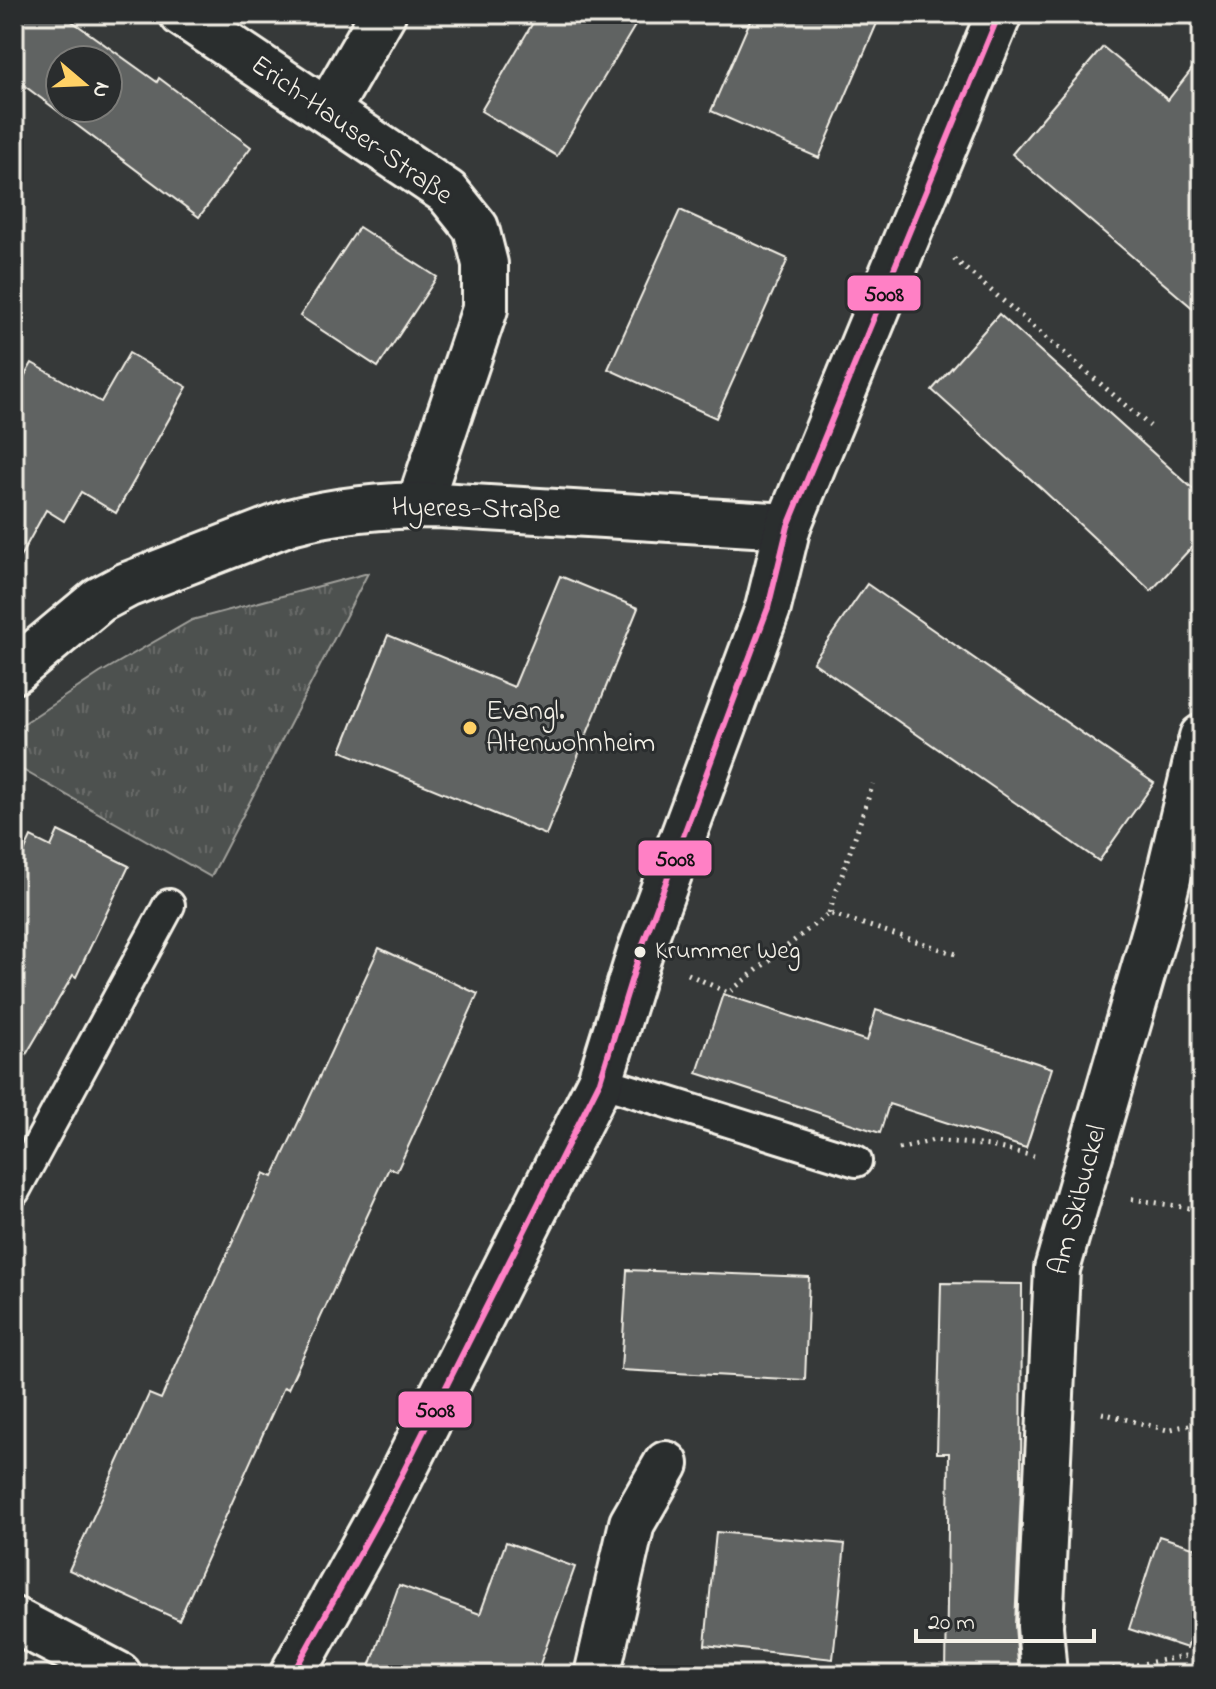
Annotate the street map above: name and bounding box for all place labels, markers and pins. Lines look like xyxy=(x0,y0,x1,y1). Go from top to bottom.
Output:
place label: Evangl. Altenwohnheim xyxy=(486,692,655,765)
marker: Evangl. Altenwohnheim xyxy=(461,719,479,737)
place label: Krummer Weg xyxy=(655,933,801,971)
marker: Krummer Weg xyxy=(632,944,648,960)

